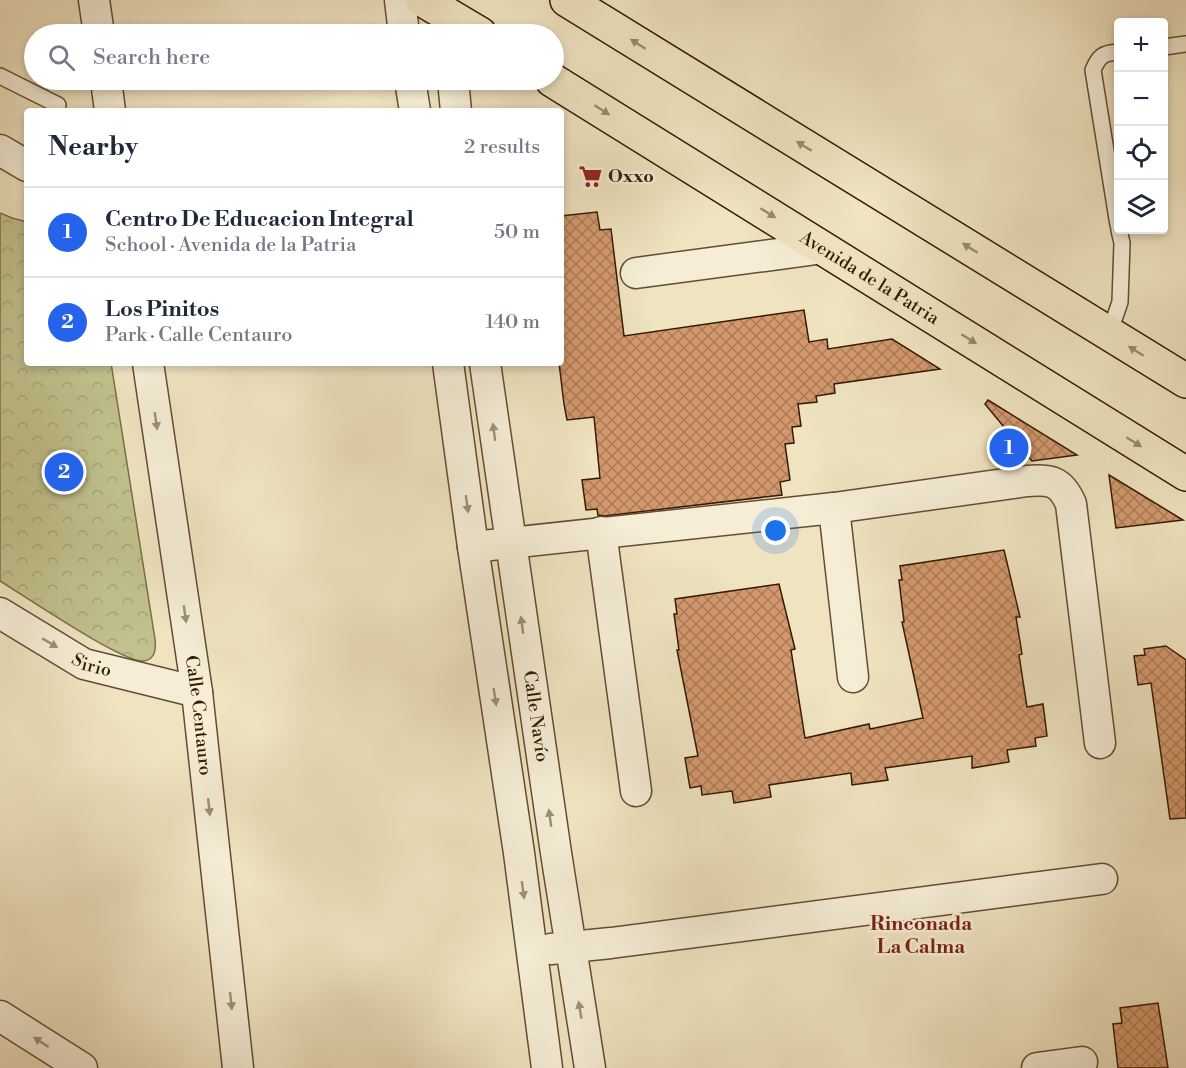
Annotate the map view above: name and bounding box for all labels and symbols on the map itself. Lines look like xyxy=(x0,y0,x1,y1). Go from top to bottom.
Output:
one-way arrow xyxy=(630,38,646,49)
one-way arrow xyxy=(594,105,610,116)
one-way arrow xyxy=(796,140,812,151)
supermarket icon: Oxxo xyxy=(577,163,603,189)
place label: Oxxo xyxy=(608,165,654,188)
one-way arrow xyxy=(760,208,776,219)
street label: Avenida de la Patria xyxy=(794,225,944,330)
one-way arrow xyxy=(962,243,978,254)
one-way arrow xyxy=(961,333,977,344)
one-way arrow xyxy=(1128,345,1144,356)
one-way arrow xyxy=(152,411,161,430)
one-way arrow xyxy=(490,422,499,441)
pin: 1 xyxy=(990,426,1028,470)
one-way arrow xyxy=(1126,436,1143,447)
pin: 2 xyxy=(44,450,84,494)
one-way arrow xyxy=(462,495,471,514)
your location xyxy=(761,516,790,545)
one-way arrow xyxy=(181,604,190,623)
one-way arrow xyxy=(518,615,527,634)
one-way arrow xyxy=(42,638,58,649)
street label: Sirio xyxy=(67,648,114,682)
street label: Calle Centauro xyxy=(180,654,217,777)
street label: Calle Navío xyxy=(518,669,554,764)
one-way arrow xyxy=(491,688,500,707)
one-way arrow xyxy=(205,798,214,817)
one-way arrow xyxy=(546,808,555,827)
one-way arrow xyxy=(519,881,528,900)
district label: Rinconada La Calma xyxy=(870,912,972,960)
one-way arrow xyxy=(226,992,236,1011)
one-way arrow xyxy=(576,1001,585,1020)
one-way arrow xyxy=(33,1036,49,1047)

